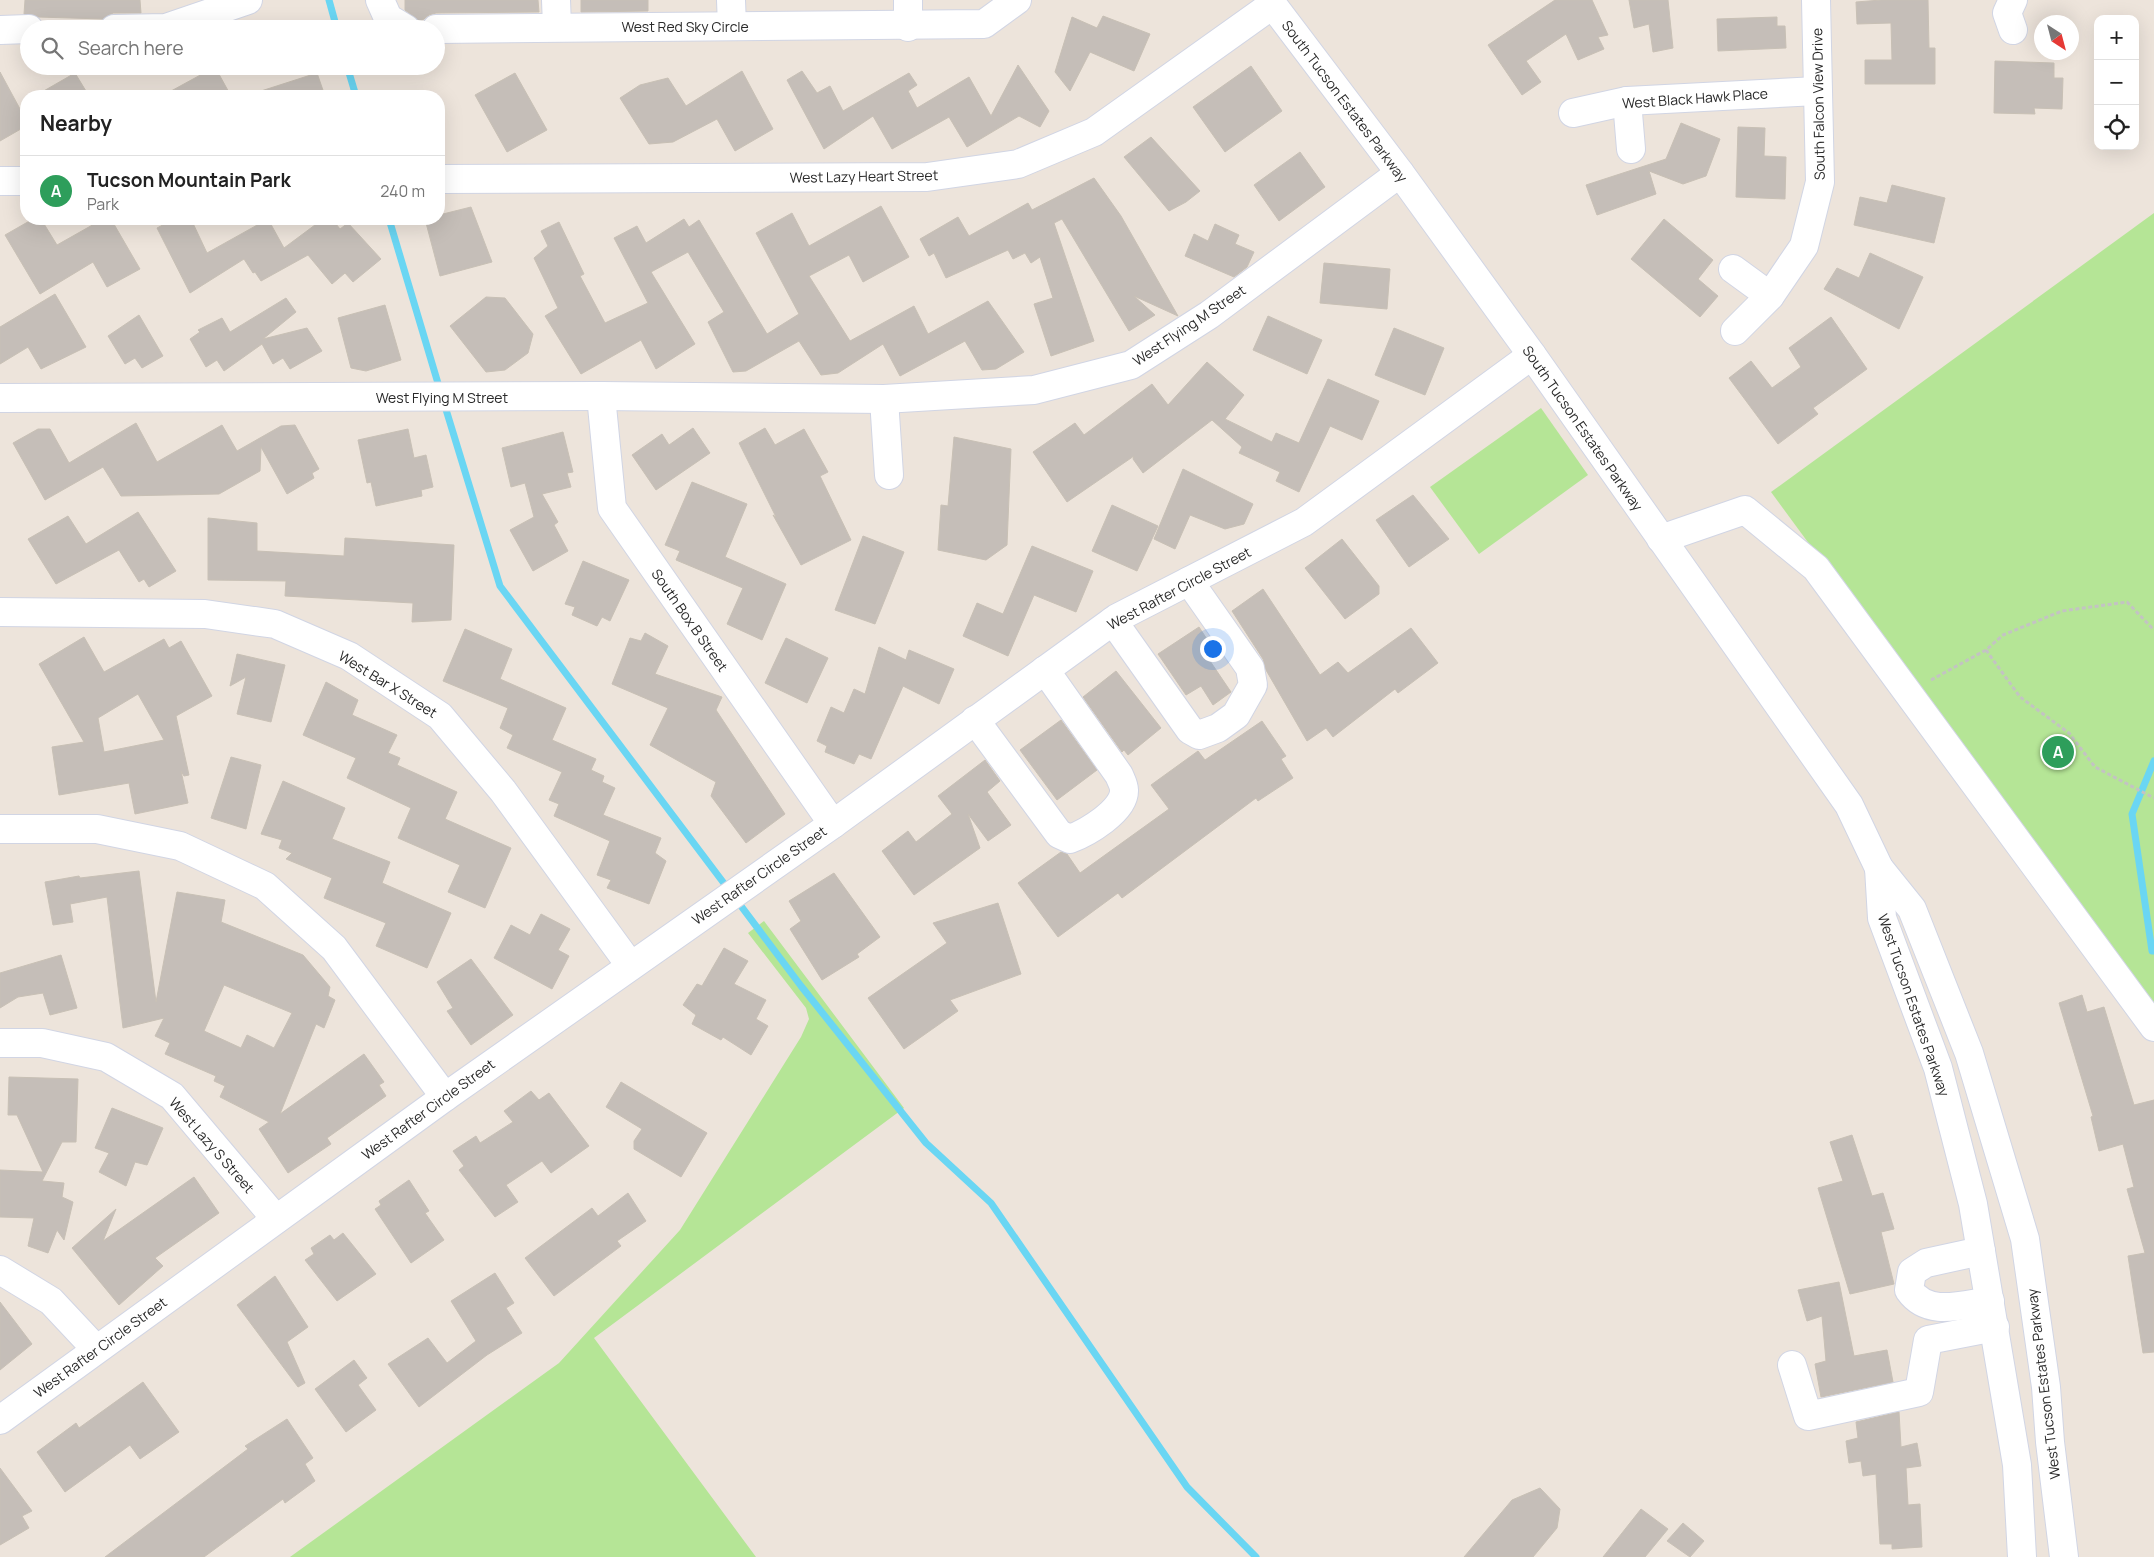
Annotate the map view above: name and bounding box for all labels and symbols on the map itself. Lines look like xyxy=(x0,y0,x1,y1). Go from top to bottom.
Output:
north arrow xyxy=(2034,15,2079,60)
street label: South Tucson Estates Parkway xyxy=(1278,16,1412,186)
street label: West Red Sky Circle xyxy=(621,17,749,36)
street label: South Falcon View Drive xyxy=(1807,28,1829,180)
street label: West Black Hawk Place xyxy=(1621,83,1769,113)
street label: West Lazy Heart Street xyxy=(790,165,939,187)
street label: West Flying M Street xyxy=(1129,280,1249,370)
street label: South Tucson Estates Parkway xyxy=(1519,342,1648,515)
street label: West Flying M Street xyxy=(376,388,509,407)
street label: West Rafter Circle Street xyxy=(1104,542,1255,634)
street label: South Box B Street xyxy=(647,565,733,675)
your location xyxy=(1200,636,1226,662)
street label: West Bar X Street xyxy=(335,646,441,722)
pin: A xyxy=(2042,733,2074,771)
street label: West Rafter Circle Street xyxy=(688,821,830,929)
street label: West Tucson Estates Parkway xyxy=(1874,911,1954,1099)
street label: West Rafter Circle Street xyxy=(358,1054,499,1164)
street label: West Lazy S Street xyxy=(165,1093,259,1197)
street label: West Tucson Estates Parkway xyxy=(2022,1287,2064,1480)
street label: West Rafter Circle Street xyxy=(30,1292,171,1402)

